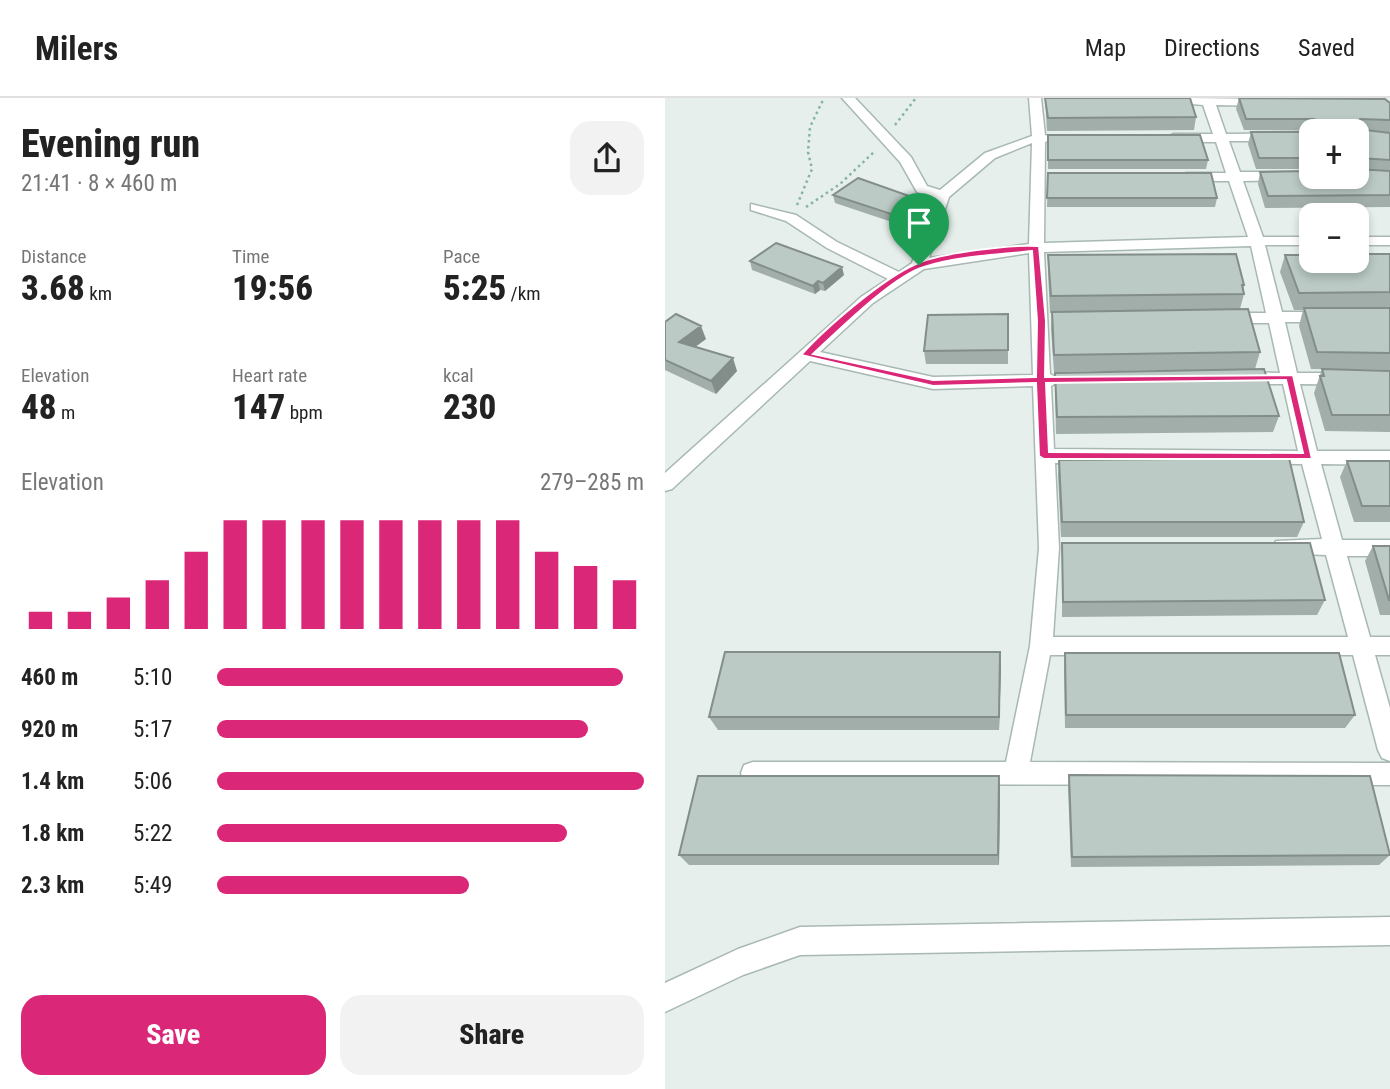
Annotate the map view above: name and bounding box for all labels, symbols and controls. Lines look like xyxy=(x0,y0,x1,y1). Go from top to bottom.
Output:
text: Milers xyxy=(35,29,118,68)
text: Map xyxy=(1085,34,1126,62)
text: Directions xyxy=(1164,34,1260,62)
text: Saved xyxy=(1298,34,1355,62)
map controls xyxy=(1299,119,1369,273)
button: + xyxy=(1299,119,1369,189)
button: share xyxy=(570,121,644,195)
text: Evening run xyxy=(21,122,200,166)
text: 21:41 · 8 × 460 m xyxy=(21,170,177,197)
pin xyxy=(889,193,949,265)
button: − xyxy=(1299,203,1369,273)
icon: arrive xyxy=(900,204,938,242)
text: Distance xyxy=(21,245,86,268)
text: Time xyxy=(232,245,269,268)
text: Pace xyxy=(443,245,480,268)
text: 3.68 xyxy=(21,268,85,309)
text: 19:56 xyxy=(232,268,313,309)
text: 5:25 xyxy=(443,268,506,309)
text: km xyxy=(85,282,112,305)
text: /km xyxy=(506,282,541,305)
text: Elevation xyxy=(21,364,89,387)
text: Heart rate xyxy=(232,364,307,387)
text: kcal xyxy=(443,364,474,387)
text: 48 xyxy=(21,387,57,428)
text: 147 xyxy=(232,387,285,428)
text: 230 xyxy=(443,387,496,428)
text: m xyxy=(57,401,75,424)
text: bpm xyxy=(285,401,323,424)
text: Elevation xyxy=(21,469,104,496)
text: 279–285 m xyxy=(540,469,644,496)
text: 460 m xyxy=(21,664,78,691)
text: 5:10 xyxy=(133,664,172,691)
text: 920 m xyxy=(21,716,78,743)
text: 5:17 xyxy=(133,716,172,743)
text: 1.4 km xyxy=(21,768,84,795)
text: 5:06 xyxy=(133,768,172,795)
text: 1.8 km xyxy=(21,820,84,847)
text: 5:22 xyxy=(133,820,172,847)
text: 2.3 km xyxy=(21,872,84,899)
text: 5:49 xyxy=(133,872,172,899)
button: Save xyxy=(21,995,326,1075)
button: Share xyxy=(340,995,644,1075)

